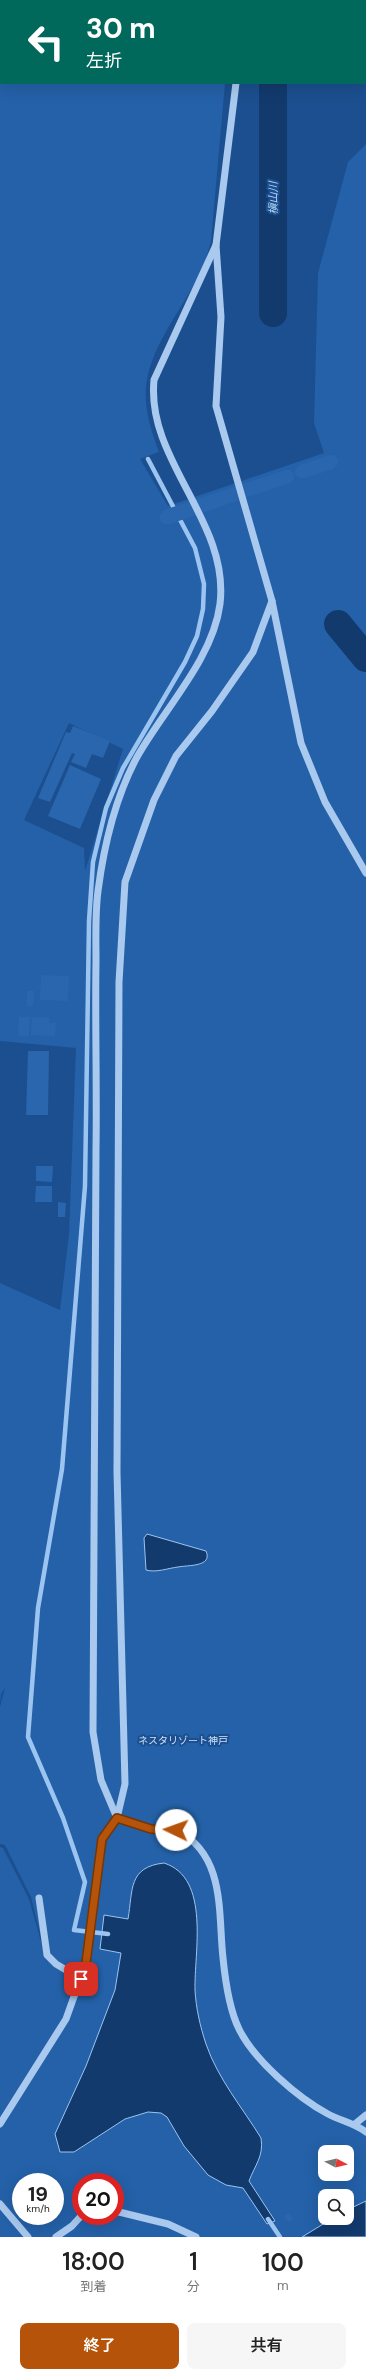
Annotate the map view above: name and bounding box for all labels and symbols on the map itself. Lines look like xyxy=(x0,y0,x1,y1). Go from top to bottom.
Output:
water label: 槇山川 xyxy=(266,181,280,215)
park label: ネスタリゾート神戸 xyxy=(138,1734,228,1747)
position arrow xyxy=(155,1809,197,1851)
pin xyxy=(64,1962,98,1996)
north arrow xyxy=(318,2145,354,2181)
speed limit sign: 20 xyxy=(72,2173,124,2225)

